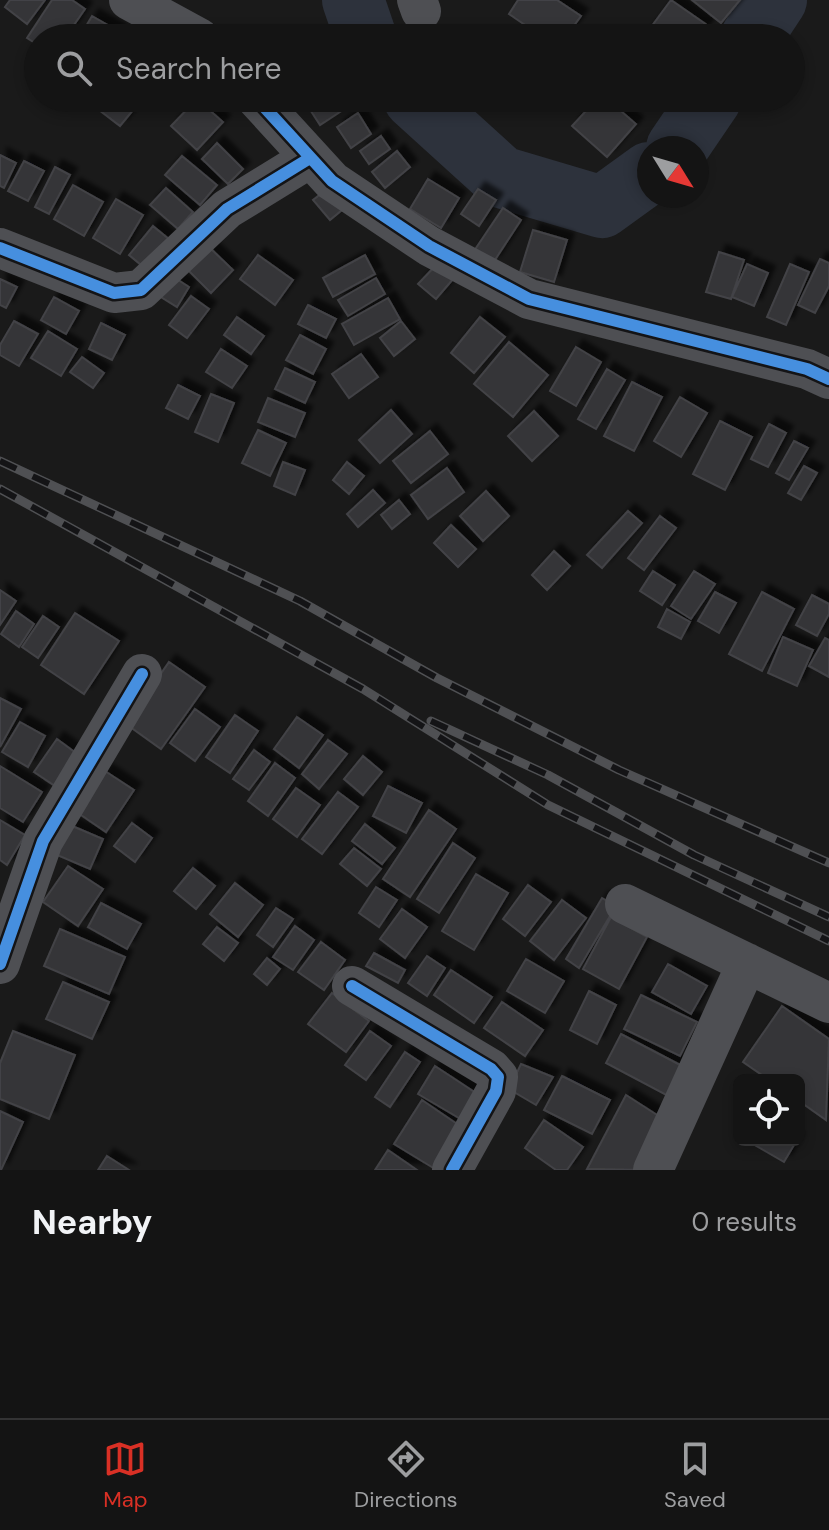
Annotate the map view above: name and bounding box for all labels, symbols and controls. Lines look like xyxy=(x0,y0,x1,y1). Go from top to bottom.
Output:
search box xyxy=(24,24,805,112)
icon: search xyxy=(52,46,96,90)
text: Search here xyxy=(116,49,282,88)
north arrow xyxy=(637,136,709,208)
map controls xyxy=(733,1074,805,1146)
button: locate xyxy=(733,1074,805,1146)
text: Nearby xyxy=(32,1200,152,1245)
text: 0 results xyxy=(691,1205,797,1239)
tab: Map xyxy=(103,1437,148,1514)
tab: Directions xyxy=(354,1437,458,1514)
tab: Saved xyxy=(664,1437,726,1514)

